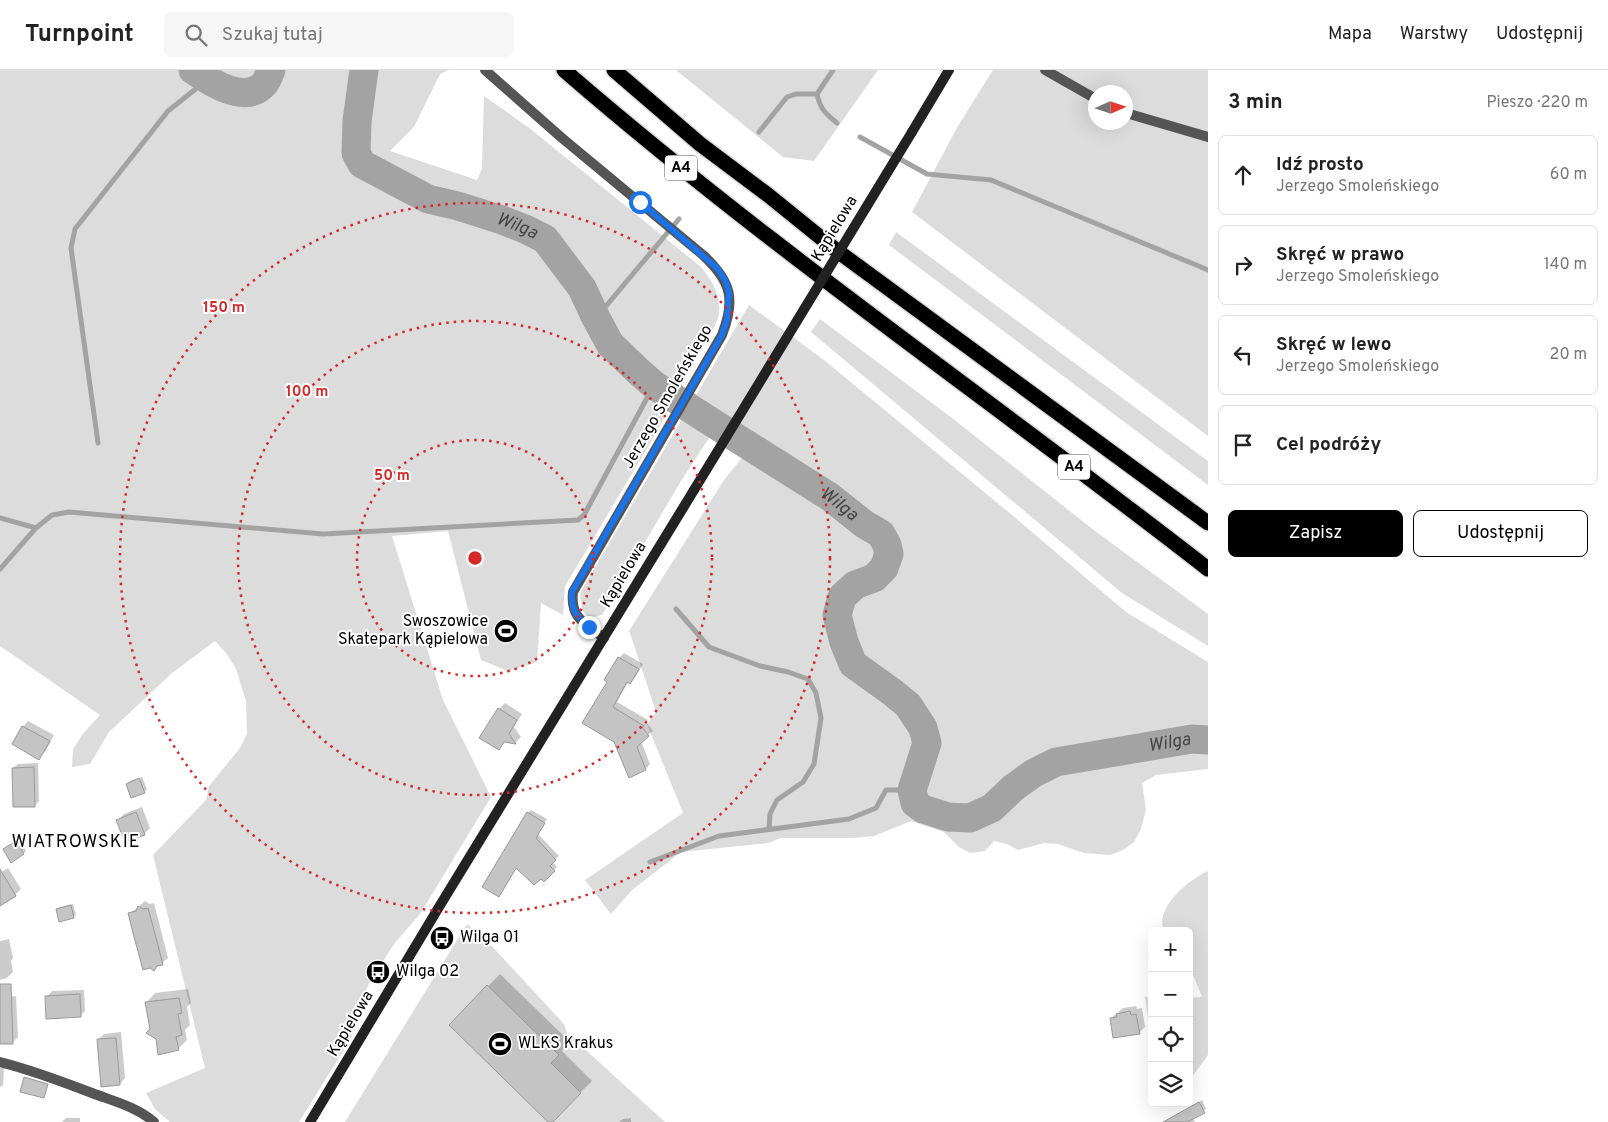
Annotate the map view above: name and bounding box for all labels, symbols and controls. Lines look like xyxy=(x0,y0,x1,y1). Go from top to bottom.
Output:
search box xyxy=(164,12,514,57)
text: Turnpoint xyxy=(25,20,134,50)
icon: search xyxy=(182,21,210,49)
text: Szukaj tutaj xyxy=(222,23,323,47)
text: Mapa xyxy=(1328,23,1372,46)
text: Warstwy xyxy=(1400,23,1468,46)
text: Udostępnij xyxy=(1496,23,1583,46)
north arrow xyxy=(1088,85,1133,130)
text: 3 min xyxy=(1228,89,1283,116)
text: Pieszo · 220 m xyxy=(1487,93,1588,113)
text: Idź prosto xyxy=(1276,153,1364,177)
road number: A4 xyxy=(665,156,697,180)
icon: ahead xyxy=(1229,161,1257,189)
text: 60 m xyxy=(1550,165,1587,185)
text: Jerzego Smoleńskiego xyxy=(1276,177,1439,197)
route start xyxy=(629,191,652,214)
street label: Kąpielowa xyxy=(808,192,862,266)
water label: Wilga xyxy=(493,207,542,245)
text: Skręć w prawo xyxy=(1276,243,1404,267)
icon: right xyxy=(1229,251,1257,279)
text: 140 m xyxy=(1544,255,1587,275)
text: Jerzego Smoleńskiego xyxy=(1276,267,1439,287)
text: 150 m xyxy=(203,299,245,318)
street label: Jerzego Smoleńskiego xyxy=(619,321,717,473)
text: Skręć w lewo xyxy=(1276,333,1391,357)
icon: left xyxy=(1229,341,1257,369)
text: 20 m xyxy=(1550,345,1587,365)
text: Jerzego Smoleńskiego xyxy=(1276,357,1439,377)
text: 100 m xyxy=(286,383,328,402)
icon: arrive xyxy=(1229,431,1257,459)
text: Cel podróży xyxy=(1276,433,1381,457)
road number: A4 xyxy=(1058,454,1090,480)
text: 50 m xyxy=(374,467,410,486)
water label: Wilga xyxy=(816,482,863,527)
button: Zapisz xyxy=(1228,510,1403,557)
button: Udostępnij xyxy=(1413,510,1588,557)
street label: Kąpielowa xyxy=(597,538,651,612)
centre of rings xyxy=(466,549,484,567)
place label: Swoszowice Skatepark Kąpielowa xyxy=(338,612,488,650)
route end xyxy=(578,616,601,639)
sports icon: Swoszowice Skatepark Kąpielowa xyxy=(493,618,519,644)
water label: Wilga xyxy=(1147,728,1193,758)
district label: WIATROWSKIE xyxy=(11,831,141,854)
bus stop icon: Wilga 01 xyxy=(429,925,455,951)
map controls xyxy=(1148,927,1193,1107)
button: + xyxy=(1148,927,1193,972)
place label: Wilga 01 xyxy=(460,928,519,948)
bus stop icon: Wilga 02 xyxy=(365,959,391,985)
place label: Wilga 02 xyxy=(396,962,459,982)
button: − xyxy=(1148,972,1193,1017)
street label: Kąpielowa xyxy=(324,987,378,1061)
button: locate xyxy=(1148,1017,1193,1062)
sports icon: WLKS Krakus xyxy=(487,1031,513,1057)
place label: WLKS Krakus xyxy=(518,1034,613,1054)
button: layers xyxy=(1148,1062,1193,1107)

